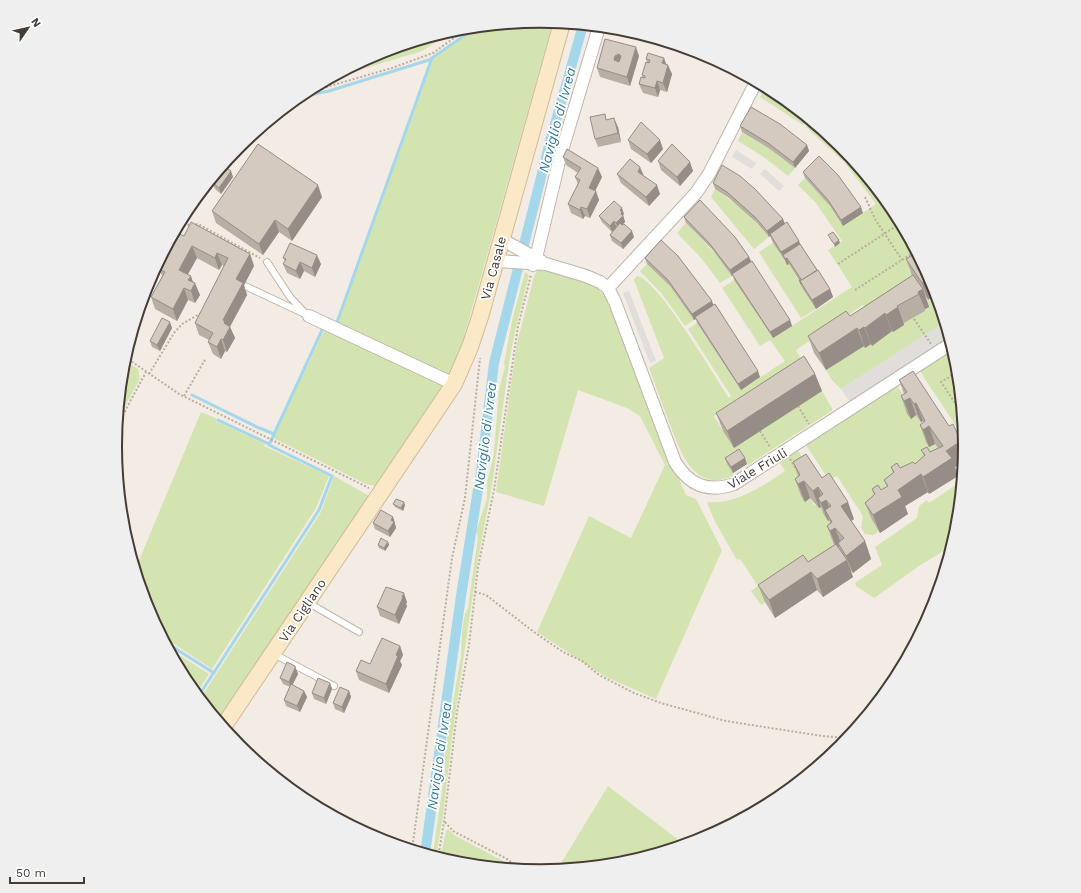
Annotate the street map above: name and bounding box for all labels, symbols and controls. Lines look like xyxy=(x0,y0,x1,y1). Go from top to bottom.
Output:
north arrow xyxy=(8,8,48,48)
text: N xyxy=(28,16,44,30)
water label: Naviglio di Ivrea xyxy=(535,65,579,174)
street label: Via Casale xyxy=(478,235,509,302)
water label: Naviglio di Ivrea xyxy=(470,381,500,491)
street label: Viale Friuli xyxy=(725,445,790,492)
street label: Via Cigliano xyxy=(276,576,329,645)
water label: Naviglio di Ivrea xyxy=(424,701,455,811)
scale bar xyxy=(10,859,84,885)
text: 50 m xyxy=(16,866,46,880)

